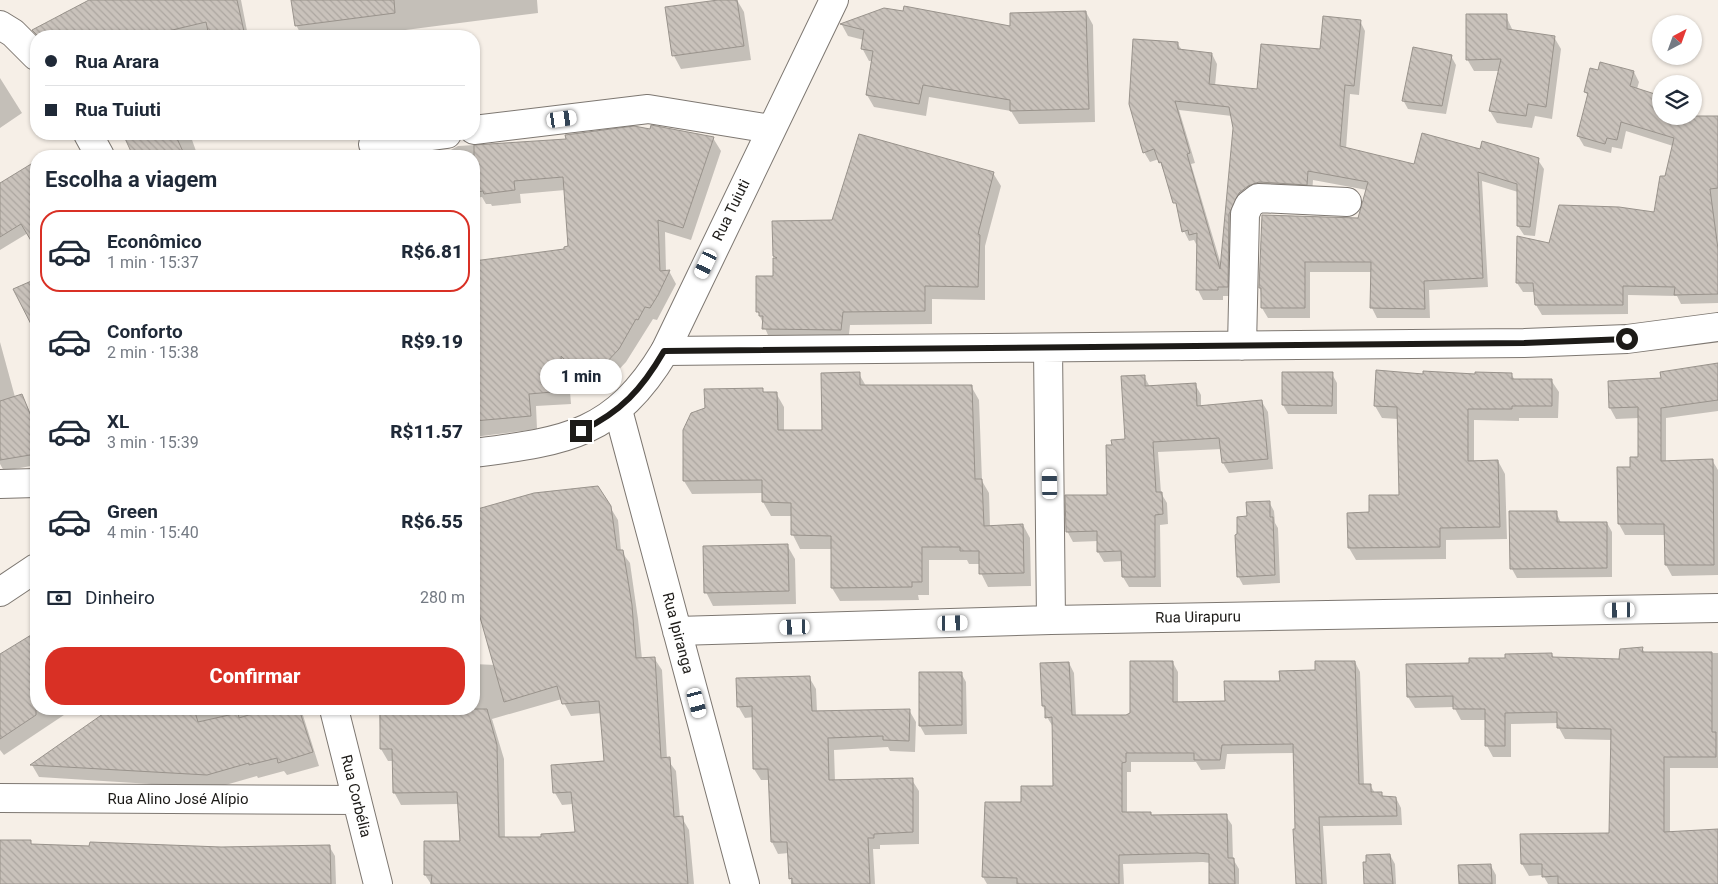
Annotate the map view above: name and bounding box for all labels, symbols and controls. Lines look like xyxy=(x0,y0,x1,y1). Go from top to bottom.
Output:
north arrow xyxy=(1652,15,1702,65)
map controls xyxy=(1652,15,1702,125)
text: Rua Arara xyxy=(75,50,159,73)
button: layers xyxy=(1652,75,1702,125)
text: Rua Tuiuti xyxy=(75,98,161,121)
car xyxy=(546,109,577,129)
text: Escolha a viagem xyxy=(45,167,217,192)
street label: Rua Tuiuti xyxy=(708,176,754,244)
icon: car xyxy=(47,229,92,274)
text: Econômico xyxy=(107,230,202,253)
text: R$6.81 xyxy=(401,240,463,263)
car xyxy=(692,247,719,281)
text: 1 min · 15:37 xyxy=(107,253,199,272)
icon: car xyxy=(47,319,92,364)
text: Conforto xyxy=(107,320,183,343)
route start xyxy=(1616,328,1638,350)
text: R$9.19 xyxy=(401,330,463,353)
text: 2 min · 15:38 xyxy=(107,343,199,362)
callout: 1 min xyxy=(540,358,622,394)
text: 1 min xyxy=(561,367,601,386)
icon: car xyxy=(47,409,92,454)
text: XL xyxy=(107,410,129,433)
text: R$11.57 xyxy=(390,420,463,443)
route end xyxy=(570,420,592,442)
text: 3 min · 15:39 xyxy=(107,433,199,452)
car xyxy=(1042,469,1057,499)
icon: car xyxy=(47,499,92,544)
text: Green xyxy=(107,500,158,523)
text: R$6.55 xyxy=(401,510,463,533)
text: 4 min · 15:40 xyxy=(107,523,199,542)
icon: cash xyxy=(45,584,73,612)
text: Dinheiro xyxy=(85,586,155,609)
text: 280 m xyxy=(420,588,465,607)
street label: Rua Ipiranga xyxy=(659,590,697,676)
car xyxy=(1604,602,1635,618)
street label: Rua Uirapuru xyxy=(1155,607,1241,627)
car xyxy=(937,615,968,631)
car xyxy=(779,619,810,635)
button: Confirmar xyxy=(45,647,465,705)
car xyxy=(685,687,708,719)
street label: Rua Corbélia xyxy=(337,753,375,839)
street label: Rua Alino José Alípio xyxy=(107,790,249,808)

